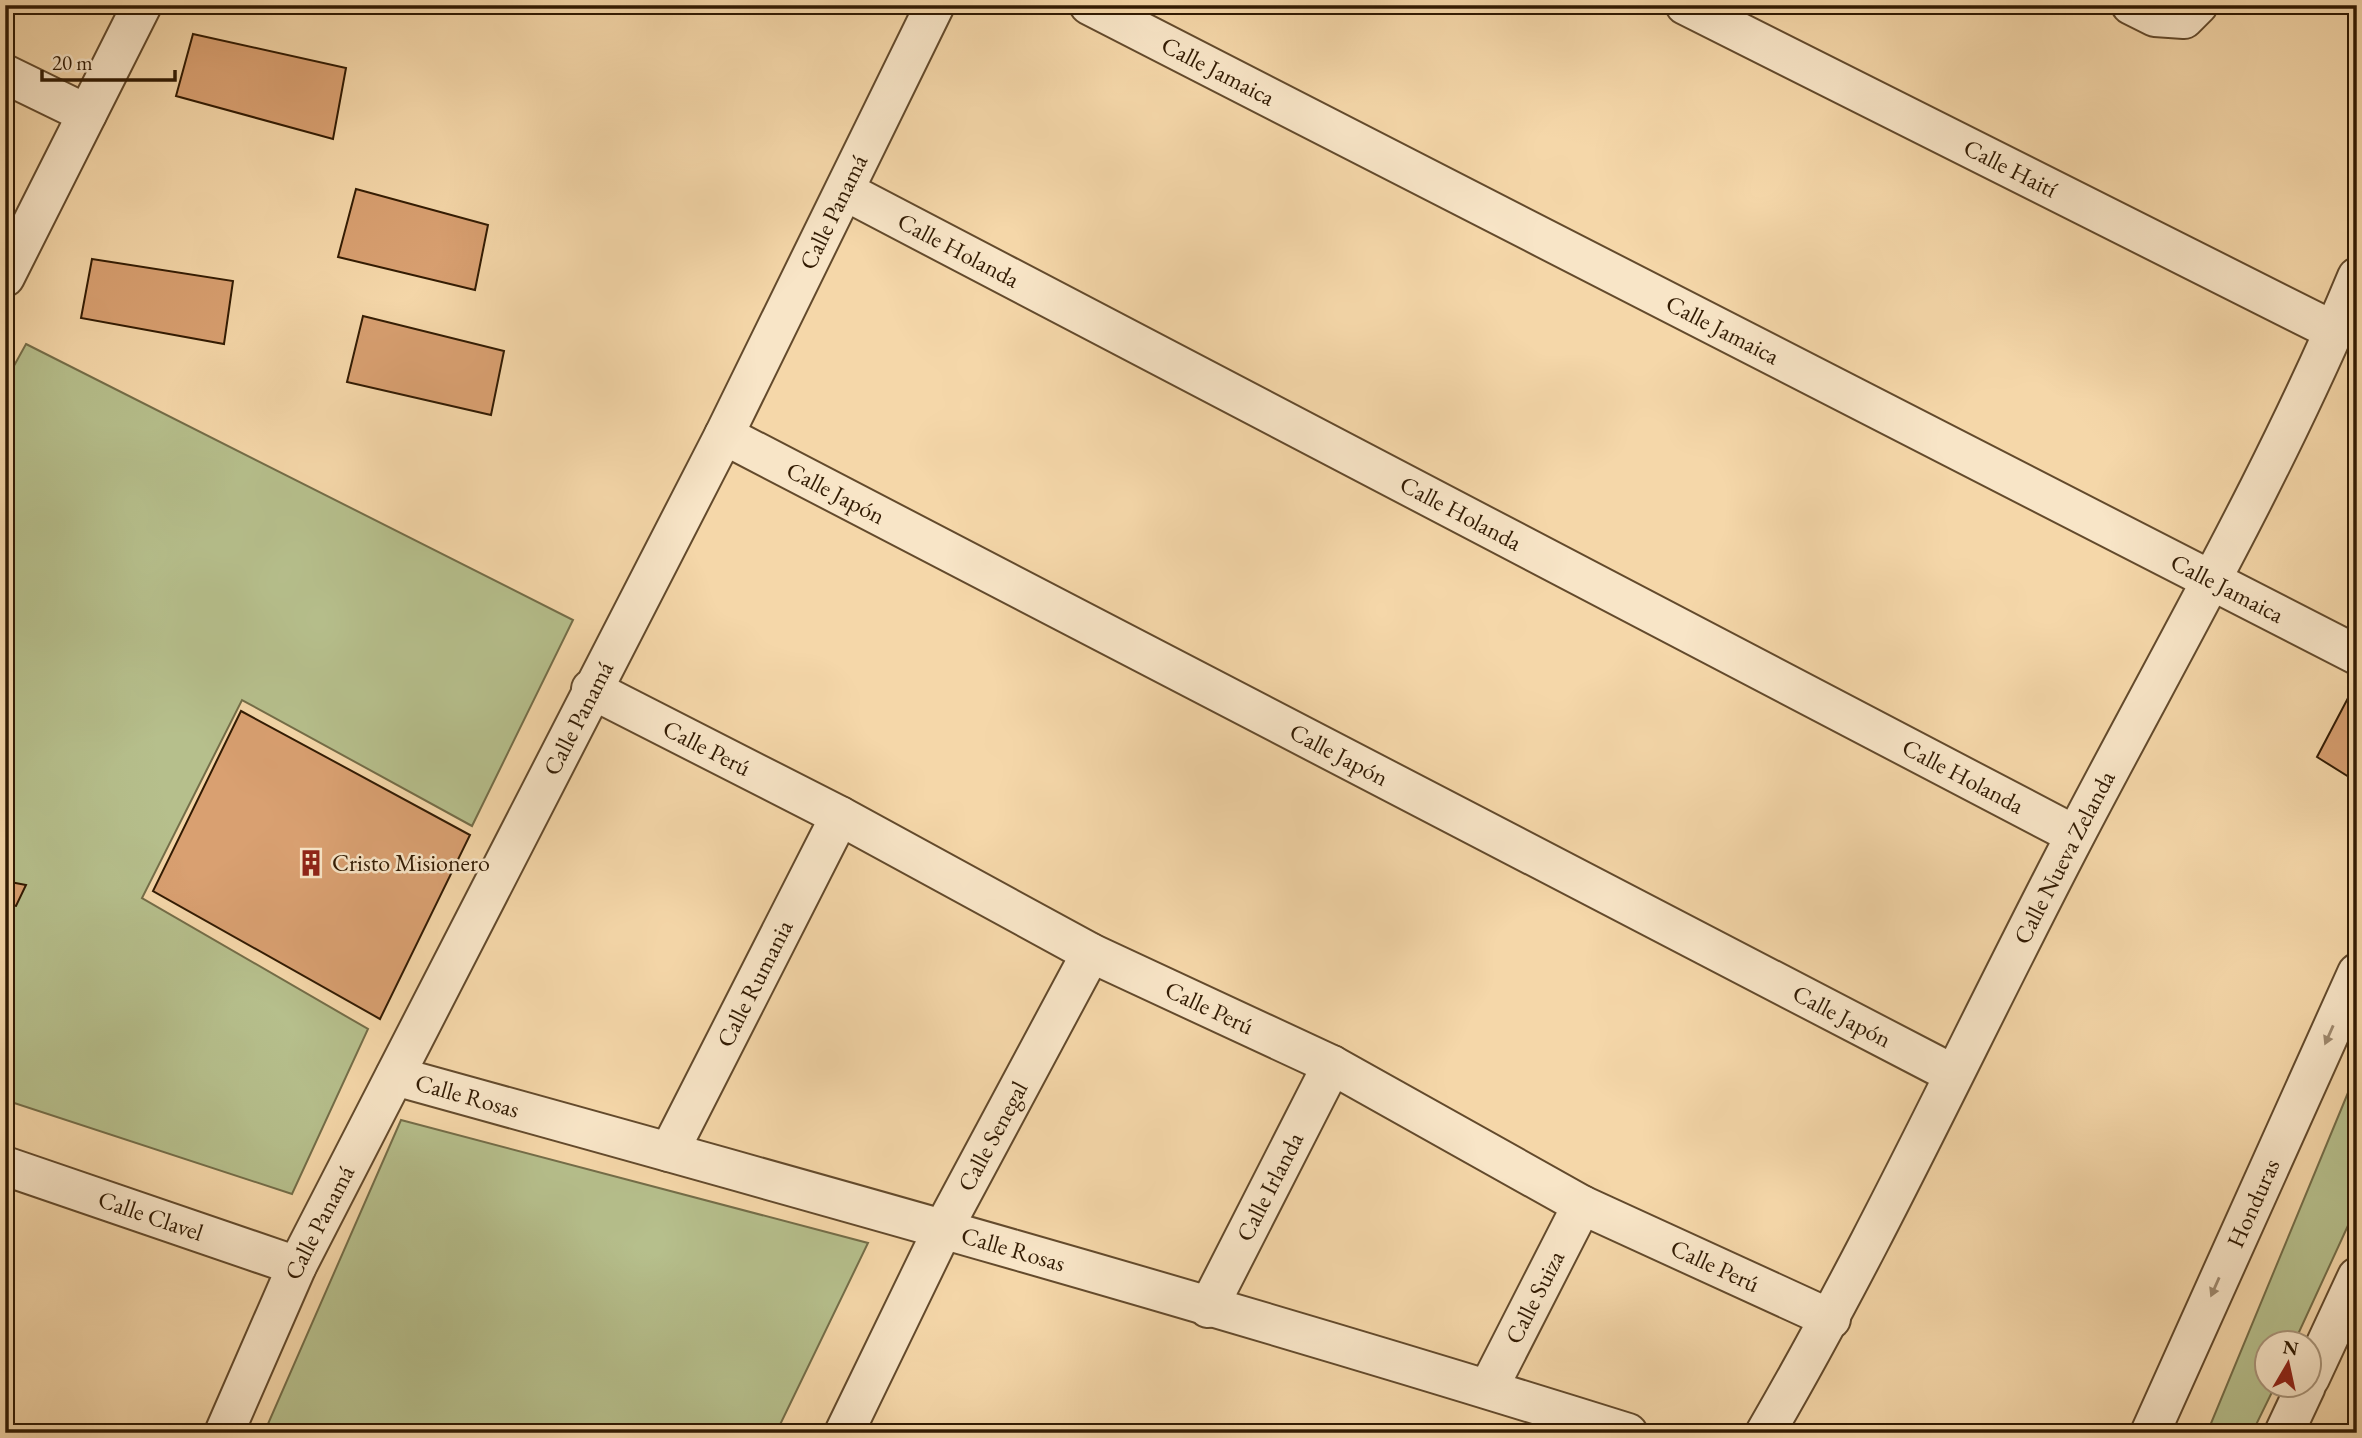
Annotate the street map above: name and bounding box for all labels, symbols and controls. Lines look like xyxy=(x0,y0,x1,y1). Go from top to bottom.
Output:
street label: Calle Jamaica xyxy=(1156,29,1281,113)
scale bar xyxy=(42,38,175,82)
text: 20 m xyxy=(52,49,93,76)
street label: Calle Haití xyxy=(1959,131,2063,204)
street label: Calle Panamá xyxy=(792,149,875,274)
street label: Calle Holanda xyxy=(892,205,1025,295)
street label: Calle Jamaica xyxy=(1661,287,1785,371)
street label: Calle Japón xyxy=(781,454,891,531)
street label: Calle Holanda xyxy=(1395,468,1527,558)
street label: Calle Jamaica xyxy=(2165,546,2290,630)
street label: Calle Panamá xyxy=(536,655,620,781)
street label: Calle Perú xyxy=(658,712,756,783)
street label: Calle Japón xyxy=(1284,716,1394,793)
street label: Calle Holanda xyxy=(1897,731,2030,821)
street label: Calle Nueva Zelanda xyxy=(2006,765,2122,949)
place label: Cristo Misionero xyxy=(332,847,490,878)
building icon: Cristo Misionero xyxy=(296,848,326,878)
street label: Calle Rumania xyxy=(709,914,800,1052)
street label: Calle Perú xyxy=(1160,974,1259,1042)
street label: Calle Japón xyxy=(1787,977,1897,1054)
one-way arrow xyxy=(2323,1025,2335,1045)
street label: Calle Rosas xyxy=(412,1066,523,1125)
street label: Calle Senegal xyxy=(950,1075,1035,1197)
street label: Calle Irlanda xyxy=(1229,1127,1310,1246)
street label: Honduras xyxy=(2219,1154,2286,1252)
street label: Calle Panamá xyxy=(277,1160,361,1284)
street label: Calle Clavel xyxy=(94,1183,208,1248)
street label: Calle Rosas xyxy=(958,1219,1069,1278)
street label: Calle Perú xyxy=(1666,1232,1765,1299)
street label: Calle Suiza xyxy=(1498,1245,1571,1349)
one-way arrow xyxy=(2209,1277,2221,1297)
north arrow xyxy=(2254,1330,2324,1400)
text: N xyxy=(2281,1334,2301,1361)

